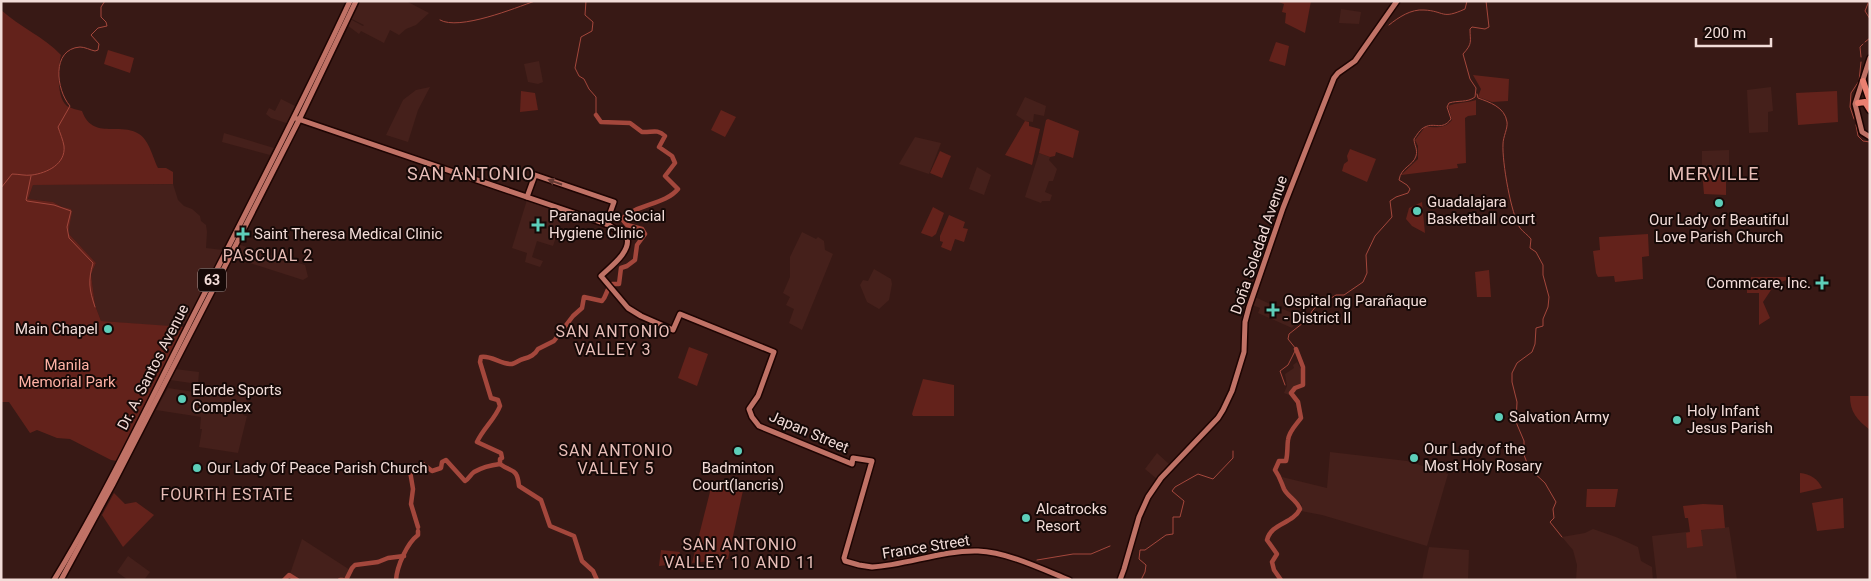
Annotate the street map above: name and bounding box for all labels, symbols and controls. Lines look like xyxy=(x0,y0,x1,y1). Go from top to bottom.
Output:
scale bar xyxy=(1696,15,1771,47)
text: 200 m xyxy=(1704,24,1746,42)
district label: SAN ANTONIO xyxy=(407,163,535,184)
district label: MERVILLE xyxy=(1669,163,1759,184)
street label: Doña Soledad Avenue xyxy=(1227,173,1291,317)
one-way arrow xyxy=(547,178,562,185)
place label: Guadalajara Basketball court xyxy=(1427,193,1535,228)
marker: Our Lady of Beautiful Love Parish Church xyxy=(1713,197,1725,209)
marker: Guadalajara Basketball court xyxy=(1411,205,1423,217)
place label: Paranaque Social Hygiene Clinic xyxy=(549,207,665,242)
place label: Our Lady of Beautiful Love Parish Church xyxy=(1649,211,1789,246)
marker: Paranaque Social Hygiene Clinic xyxy=(531,218,545,232)
place label: Saint Theresa Medical Clinic xyxy=(254,225,443,243)
marker: Saint Theresa Medical Clinic xyxy=(236,227,250,241)
district label: PASCUAL 2 xyxy=(223,246,313,265)
road number: 63 xyxy=(198,268,226,292)
place label: Commcare, Inc. xyxy=(1707,274,1811,292)
marker: Commcare, Inc. xyxy=(1815,276,1829,290)
place label: Ospital ng Parañaque - District II xyxy=(1284,292,1427,327)
street label: Dr. A. Santos Avenue xyxy=(114,301,192,433)
marker: Ospital ng Parañaque - District II xyxy=(1266,303,1280,317)
place label: Main Chapel xyxy=(15,320,98,338)
district label: SAN ANTONIO VALLEY 3 xyxy=(555,322,671,359)
marker: Main Chapel xyxy=(102,323,114,335)
park label: Manila Memorial Park xyxy=(18,356,116,391)
place label: Elorde Sports Complex xyxy=(192,381,282,416)
marker: Elorde Sports Complex xyxy=(176,393,188,405)
place label: Holy Infant Jesus Parish xyxy=(1687,402,1773,437)
street label: Japan Street xyxy=(767,407,852,457)
place label: Salvation Army xyxy=(1509,408,1609,426)
marker: Salvation Army xyxy=(1493,411,1505,423)
marker: Holy Infant Jesus Parish xyxy=(1671,414,1683,426)
place label: Our Lady of the Most Holy Rosary xyxy=(1424,440,1542,475)
district label: SAN ANTONIO VALLEY 5 xyxy=(558,441,674,478)
marker: Badminton Court(lancris) xyxy=(732,445,744,457)
marker: Our Lady of the Most Holy Rosary xyxy=(1408,452,1420,464)
place label: Our Lady Of Peace Parish Church xyxy=(207,459,428,477)
place label: Badminton Court(lancris) xyxy=(692,459,784,494)
marker: Our Lady Of Peace Parish Church xyxy=(191,462,203,474)
district label: FOURTH ESTATE xyxy=(161,485,293,504)
place label: Alcatrocks Resort xyxy=(1036,500,1107,535)
marker: Alcatrocks Resort xyxy=(1020,512,1032,524)
street label: France Street xyxy=(881,531,971,563)
district label: SAN ANTONIO VALLEY 10 AND 11 xyxy=(664,535,816,572)

